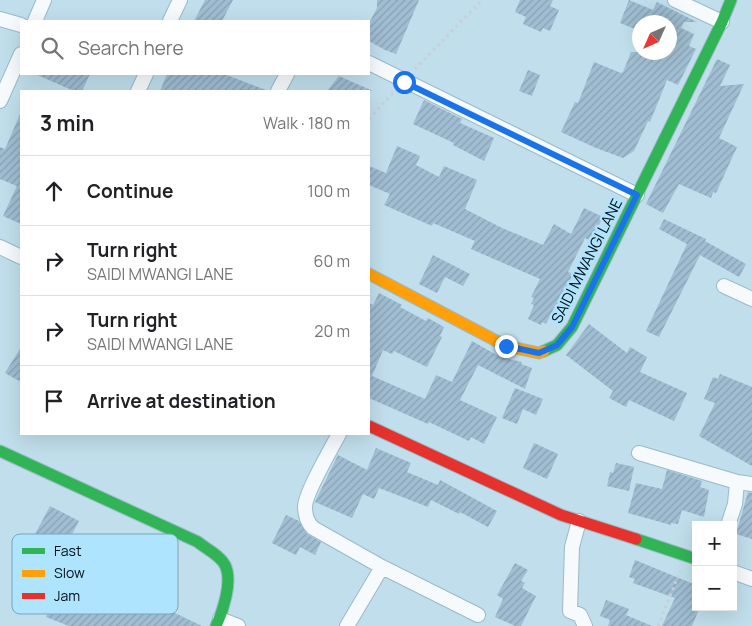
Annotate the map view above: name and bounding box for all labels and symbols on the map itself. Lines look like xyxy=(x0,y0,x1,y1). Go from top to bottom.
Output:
north arrow xyxy=(632,15,677,60)
route start xyxy=(393,71,416,94)
street label: SAIDI MWANGI LANE xyxy=(546,195,627,327)
route end xyxy=(495,335,518,358)
legend xyxy=(12,534,178,614)
text: Fast xyxy=(54,541,82,560)
text: Slow xyxy=(54,563,85,582)
text: Jam xyxy=(54,586,80,605)

